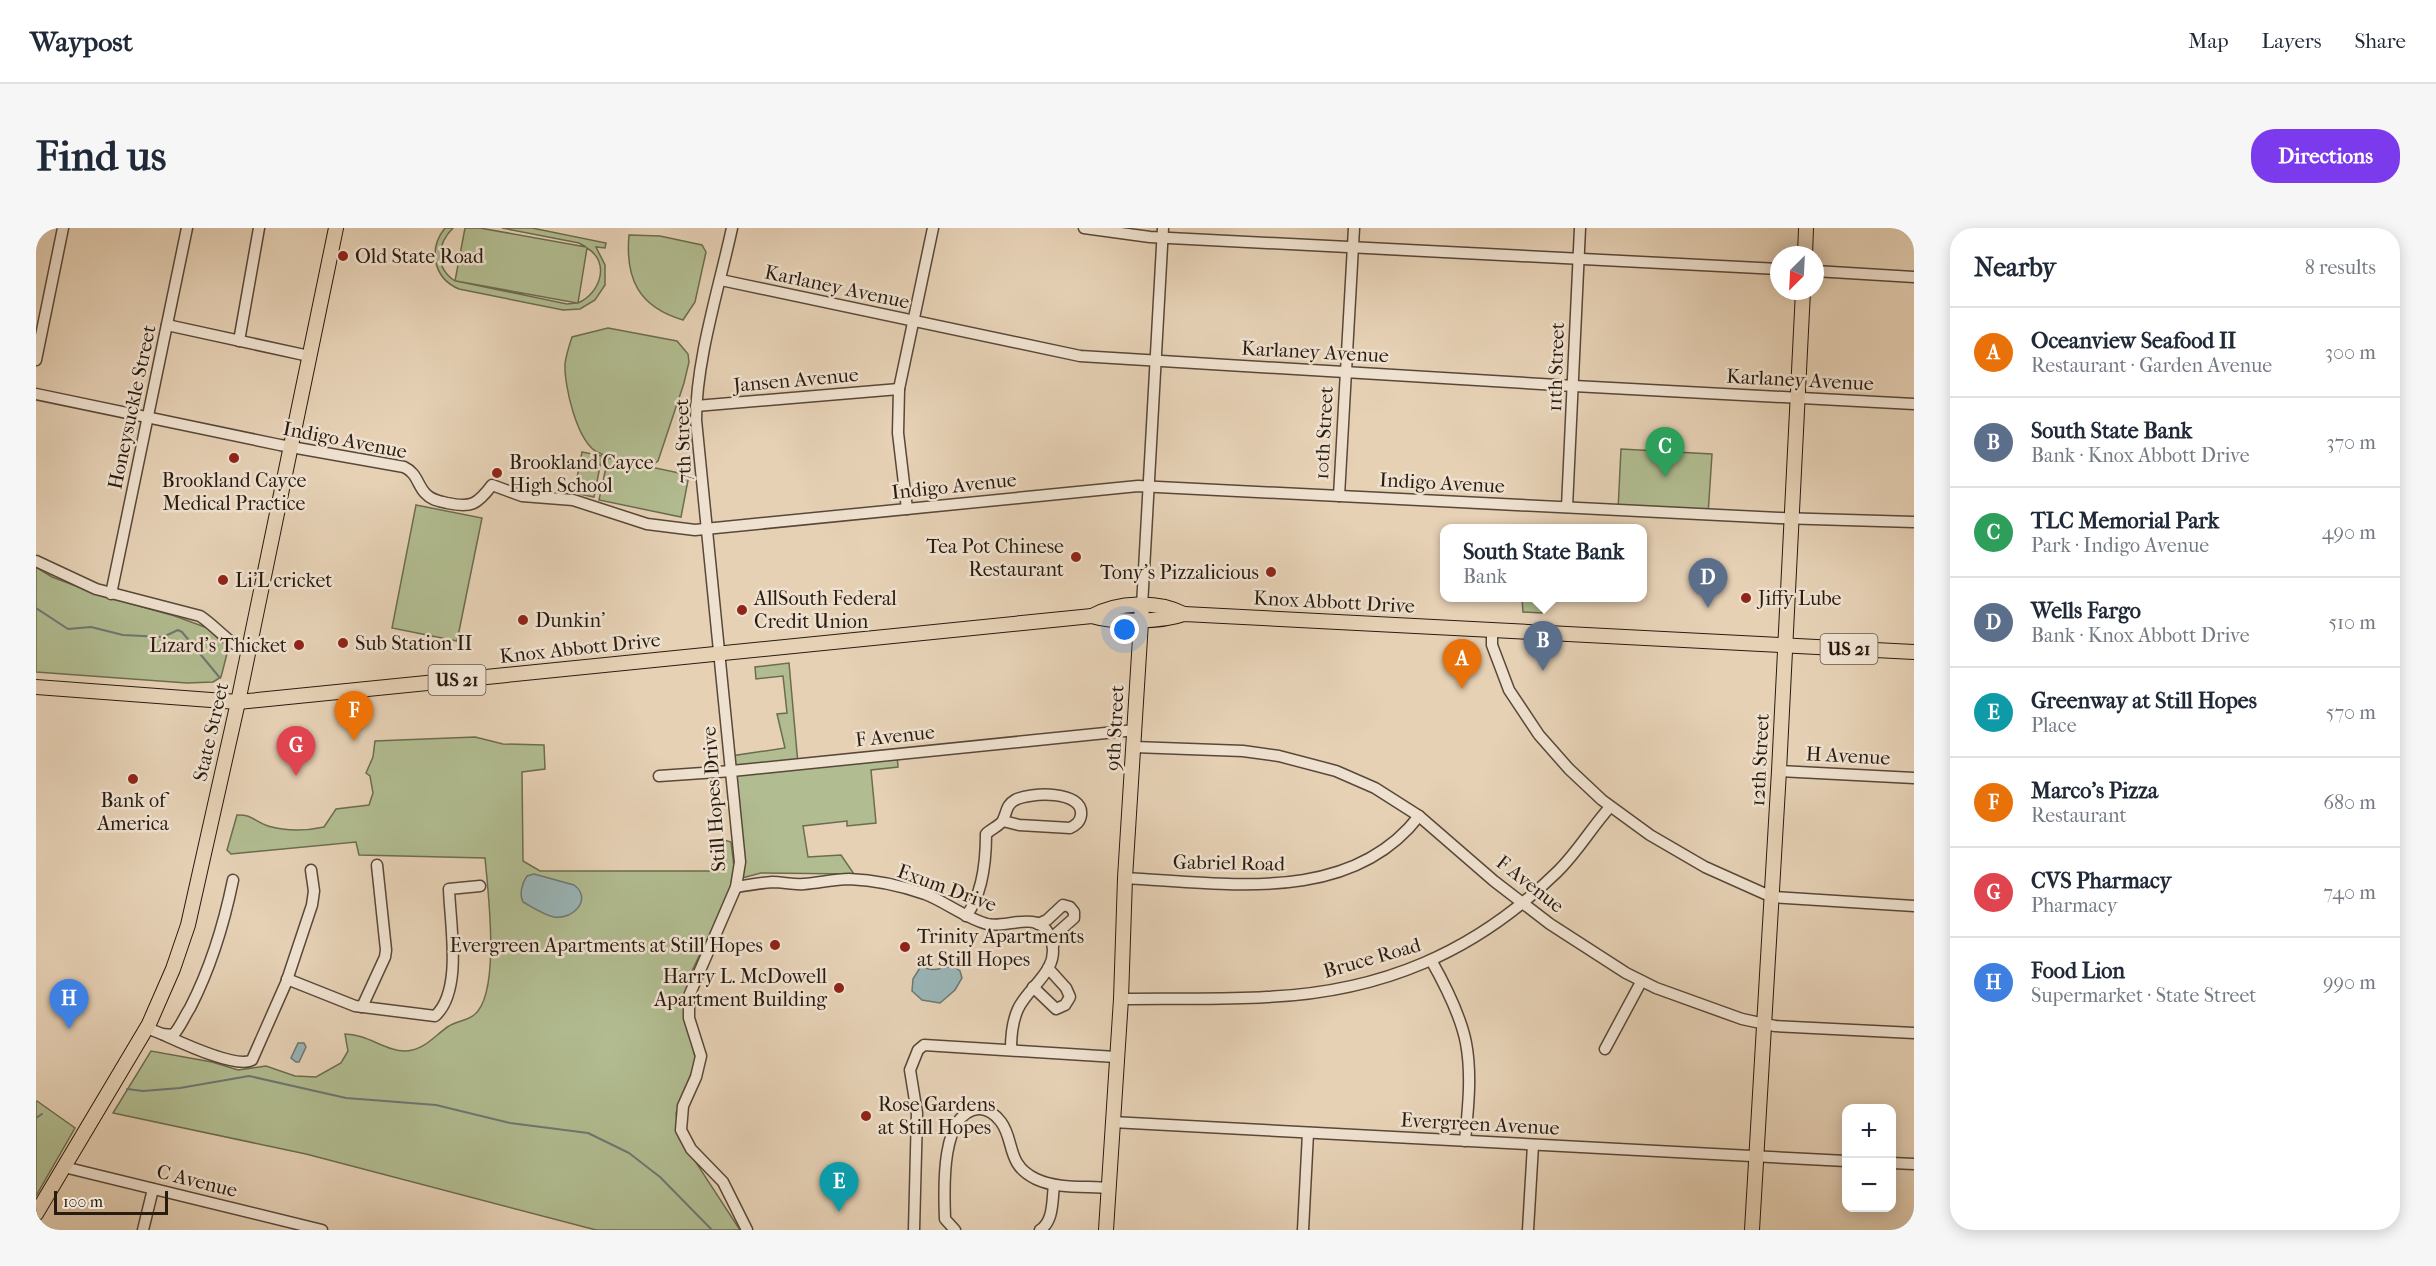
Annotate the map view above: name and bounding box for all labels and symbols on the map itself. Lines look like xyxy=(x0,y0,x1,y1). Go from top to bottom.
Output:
place label: Old State Road xyxy=(355,245,485,268)
north arrow xyxy=(1770,246,1824,300)
marker: Old State Road xyxy=(336,249,350,263)
street label: Karlaney Avenue xyxy=(762,260,912,314)
street label: 11th Street xyxy=(1543,322,1569,412)
street label: Honeysuckle Street xyxy=(103,323,161,491)
street label: Karlaney Avenue xyxy=(1241,337,1389,367)
street label: Jansen Avenue xyxy=(730,363,860,397)
street label: Karlaney Avenue xyxy=(1726,365,1874,395)
street label: 10th Street xyxy=(1310,386,1338,480)
street label: 7th Street xyxy=(670,398,696,484)
street label: Indigo Avenue xyxy=(281,417,409,463)
pin: C xyxy=(1646,428,1684,477)
marker: Brookland Cayce Medical Practice xyxy=(227,451,241,465)
place label: Brookland Cayce High School xyxy=(509,451,654,497)
marker: Brookland Cayce High School xyxy=(490,466,504,480)
street label: Indigo Avenue xyxy=(890,468,1018,504)
street label: Indigo Avenue xyxy=(1379,468,1505,498)
place label: Brookland Cayce Medical Practice xyxy=(162,469,306,515)
place label: Tea Pot Chinese Restaurant xyxy=(926,535,1064,581)
marker: Tea Pot Chinese Restaurant xyxy=(1069,550,1083,564)
pin: D xyxy=(1688,558,1728,608)
place label: Tony's Pizzalicious xyxy=(1100,561,1259,584)
marker: Tony's Pizzalicious xyxy=(1264,565,1278,579)
place label: Li'L cricket xyxy=(235,569,332,592)
marker: Li'L cricket xyxy=(216,573,230,587)
street label: Knox Abbott Drive xyxy=(1253,586,1415,618)
place label: AllSouth Federal Credit Union xyxy=(753,587,897,633)
place label: Jiffy Lube xyxy=(1756,587,1842,610)
marker: Jiffy Lube xyxy=(1739,591,1753,605)
marker: AllSouth Federal Credit Union xyxy=(735,603,749,617)
place label: Dunkin' xyxy=(535,609,605,632)
marker: Dunkin' xyxy=(516,613,530,627)
your location xyxy=(1110,615,1139,644)
pin: B xyxy=(1524,622,1562,671)
street label: Knox Abbott Drive xyxy=(498,628,662,668)
place label: Sub Station II xyxy=(355,632,473,655)
place label: Lizard's Thicket xyxy=(149,634,287,657)
road number: US 21 xyxy=(1820,634,1878,664)
marker: Sub Station II xyxy=(336,636,350,650)
marker: Lizard's Thicket xyxy=(292,638,306,652)
pin: A xyxy=(1442,640,1482,689)
road number: US 21 xyxy=(428,665,486,695)
street label: State Street xyxy=(188,680,234,784)
street label: 9th Street xyxy=(1101,684,1129,772)
pin: F xyxy=(334,692,374,741)
street label: 12th Street xyxy=(1746,713,1774,807)
street label: F Avenue xyxy=(854,720,936,752)
street label: Still Hopes Drive xyxy=(697,725,731,872)
pin: G xyxy=(276,726,316,776)
street label: H Avenue xyxy=(1805,742,1891,770)
marker: Bank of America xyxy=(126,772,140,786)
place label: Bank of America xyxy=(96,789,170,835)
street label: F Avenue xyxy=(1492,850,1569,918)
street label: Gabriel Road xyxy=(1173,851,1286,875)
street label: Exum Drive xyxy=(894,859,1000,917)
place label: Trinity Apartments at Still Hopes xyxy=(917,925,1084,971)
street label: Bruce Road xyxy=(1321,933,1424,983)
place label: Evergreen Apartments at Still Hopes xyxy=(449,934,763,957)
marker: Evergreen Apartments at Still Hopes xyxy=(768,938,782,952)
marker: Trinity Apartments at Still Hopes xyxy=(898,940,912,954)
place label: Harry L. McDowell Apartment Building xyxy=(653,965,827,1011)
pin: H xyxy=(50,980,88,1029)
marker: Harry L. McDowell Apartment Building xyxy=(832,981,846,995)
place label: Rose Gardens at Still Hopes xyxy=(878,1093,995,1139)
street label: Evergreen Avenue xyxy=(1400,1108,1560,1140)
marker: Rose Gardens at Still Hopes xyxy=(859,1109,873,1123)
street label: C Avenue xyxy=(154,1160,240,1202)
pin: E xyxy=(820,1162,858,1212)
scale bar xyxy=(54,1188,168,1216)

